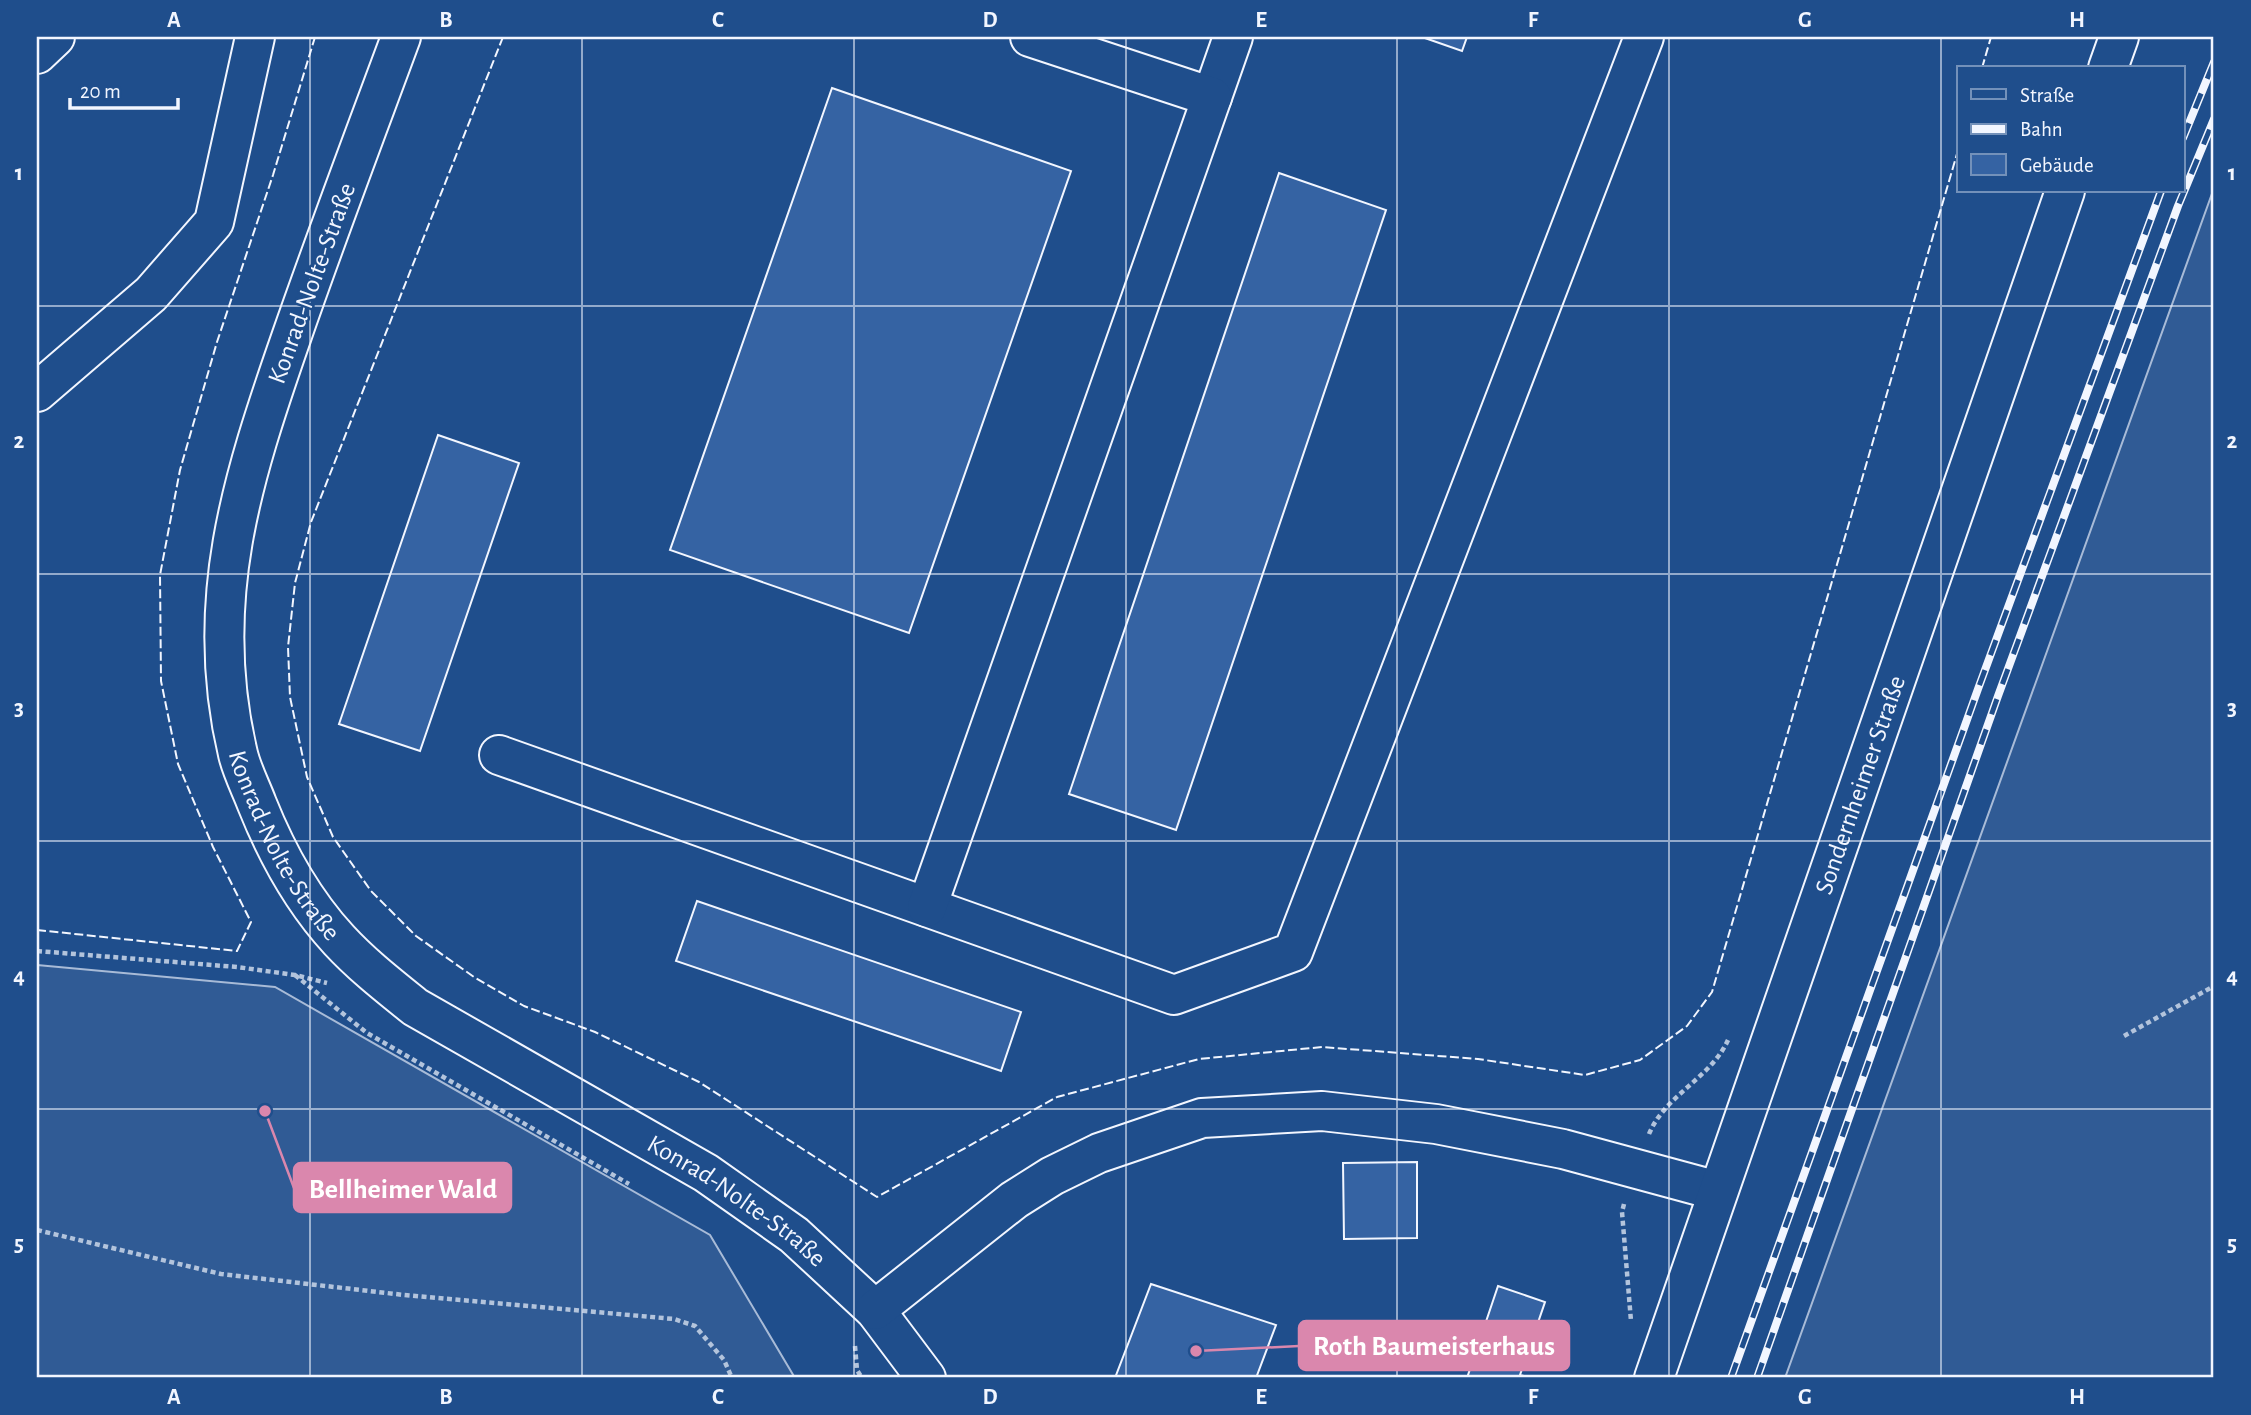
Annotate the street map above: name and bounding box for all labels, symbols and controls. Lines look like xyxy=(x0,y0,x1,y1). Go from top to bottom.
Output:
text: A xyxy=(167,9,181,32)
text: B xyxy=(439,9,453,32)
text: C xyxy=(712,9,724,32)
text: D xyxy=(982,9,998,32)
text: E xyxy=(1255,9,1267,32)
text: F xyxy=(1528,9,1539,32)
text: G xyxy=(1798,9,1812,32)
text: H xyxy=(2069,9,2085,32)
scale bar xyxy=(70,66,178,110)
legend xyxy=(1957,66,2184,192)
text: 20 m xyxy=(80,81,121,102)
text: Straße xyxy=(2020,85,2074,106)
text: Bahn xyxy=(2020,119,2063,140)
text: Gebäude xyxy=(2020,155,2094,176)
text: 1 xyxy=(15,162,23,185)
text: 1 xyxy=(2228,162,2236,185)
street label: Konrad-Nolte-Straße xyxy=(264,180,360,387)
text: 2 xyxy=(14,430,25,453)
text: 2 xyxy=(2227,430,2238,453)
street label: Sondernheimer Straße xyxy=(1811,672,1910,898)
text: 3 xyxy=(14,697,24,720)
text: 3 xyxy=(2227,697,2237,720)
street label: Konrad-Nolte-Straße xyxy=(224,748,345,946)
text: 4 xyxy=(13,965,25,988)
text: 4 xyxy=(2226,965,2238,988)
street label: Konrad-Nolte-Straße xyxy=(643,1130,831,1272)
callout: Bellheimer Wald xyxy=(294,1163,511,1212)
text: Bellheimer Wald xyxy=(309,1176,497,1204)
text: 5 xyxy=(14,1233,24,1256)
text: 5 xyxy=(2227,1233,2237,1256)
callout: Roth Baumeisterhaus xyxy=(1299,1321,1569,1370)
text: Roth Baumeisterhaus xyxy=(1313,1333,1555,1361)
text: A xyxy=(167,1386,181,1409)
text: B xyxy=(439,1386,453,1409)
text: C xyxy=(712,1386,724,1409)
text: D xyxy=(982,1386,998,1409)
text: E xyxy=(1255,1386,1267,1409)
text: F xyxy=(1528,1386,1539,1409)
text: G xyxy=(1798,1386,1812,1409)
text: H xyxy=(2069,1386,2085,1409)

